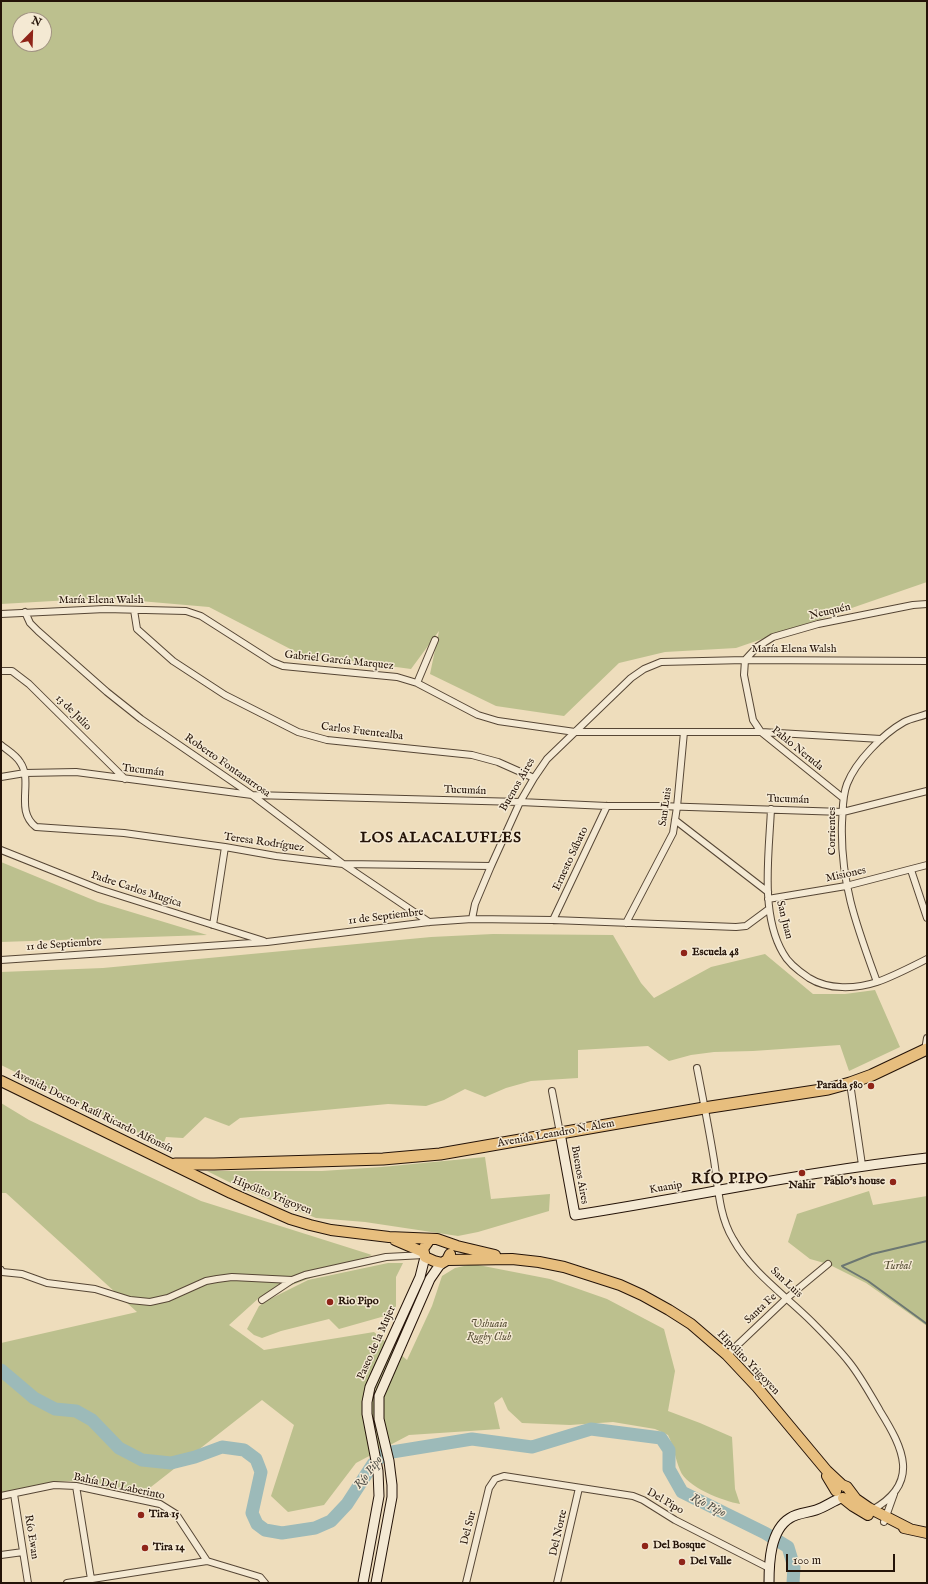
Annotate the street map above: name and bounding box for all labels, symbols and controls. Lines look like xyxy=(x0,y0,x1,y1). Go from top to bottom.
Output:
north arrow xyxy=(12,12,52,52)
text: N xyxy=(29,14,43,30)
street label: María Elena Walsh xyxy=(58,594,144,608)
street label: Neuquén xyxy=(808,601,852,623)
street label: María Elena Walsh xyxy=(751,643,837,657)
street label: Gabriel García Marquez xyxy=(284,649,394,673)
street label: 13 de Julio xyxy=(52,692,94,734)
street label: Carlos Fuentealba xyxy=(320,720,404,744)
street label: Pablo Neruda xyxy=(768,724,826,774)
street label: Roberto Fontanarrosa xyxy=(182,731,272,801)
street label: Buenos Aires xyxy=(497,756,539,814)
street label: Tucumán xyxy=(121,762,165,780)
street label: Tucumán xyxy=(444,784,486,798)
street label: San Luis xyxy=(657,787,675,827)
street label: Tucumán xyxy=(767,793,809,807)
street label: Corrientes xyxy=(826,807,840,855)
street label: Ernesto Sábato xyxy=(550,825,592,893)
district label: LOS ALACALUFLES xyxy=(360,830,522,848)
street label: Teresa Rodríguez xyxy=(223,831,305,855)
street label: Misiones xyxy=(825,864,867,886)
street label: Padre Carlos Mugica xyxy=(89,869,183,911)
street label: San Juan xyxy=(773,899,795,941)
street label: 11 de Septiembre xyxy=(348,906,424,928)
street label: 11 de Septiembre xyxy=(26,936,102,954)
place label: Escuela 48 xyxy=(692,946,739,960)
marker: Escuela 48 xyxy=(679,948,689,958)
street label: Avenida Doctor Raúl Ricardo Alfonsín xyxy=(11,1067,175,1157)
place label: Parada 580 xyxy=(816,1079,863,1093)
marker: Parada 580 xyxy=(866,1081,876,1091)
street label: Avenida Leandro N. Alem xyxy=(496,1117,616,1151)
street label: Buenos Aires xyxy=(567,1145,591,1205)
marker: Nahir xyxy=(797,1168,807,1178)
district label: RÍO PIPO xyxy=(691,1171,769,1189)
street label: Hipólito Yrigoyen xyxy=(230,1174,314,1218)
place label: Pablo's house xyxy=(824,1175,885,1189)
marker: Pablo's house xyxy=(888,1177,898,1187)
street label: Kuanip xyxy=(649,1179,683,1197)
place label: Nahir xyxy=(789,1179,815,1193)
park label: Turbal xyxy=(883,1260,911,1274)
street label: San Luis xyxy=(767,1265,805,1301)
street label: Santa Fe xyxy=(742,1291,780,1327)
place label: Rio Pipo xyxy=(338,1295,379,1309)
marker: Rio Pipo xyxy=(325,1297,335,1307)
street label: Paseo de la Mujer xyxy=(355,1304,399,1382)
park label: Ushuaia Rugby Club xyxy=(467,1318,511,1344)
street label: Hipólito Yrigoyen xyxy=(714,1328,782,1398)
water label: Río Pipo xyxy=(352,1454,386,1492)
street label: Bahía Del Laberinto xyxy=(72,1471,166,1503)
street label: Del Pipo xyxy=(644,1486,686,1518)
water label: Río Pipo xyxy=(688,1491,728,1521)
place label: Tira 15 xyxy=(149,1508,179,1522)
street label: Del Norte xyxy=(547,1508,571,1558)
marker: Tira 15 xyxy=(136,1510,146,1520)
street label: Del Sur xyxy=(458,1510,480,1546)
street label: Río Ewan xyxy=(21,1514,41,1560)
place label: Del Bosque xyxy=(653,1539,706,1553)
place label: Tira 14 xyxy=(153,1541,185,1555)
marker: Del Bosque xyxy=(640,1541,650,1551)
marker: Tira 14 xyxy=(140,1543,150,1553)
scale bar xyxy=(788,1546,897,1572)
text: 100 m xyxy=(793,1553,821,1568)
place label: Del Valle xyxy=(690,1555,732,1569)
marker: Del Valle xyxy=(677,1557,687,1567)

